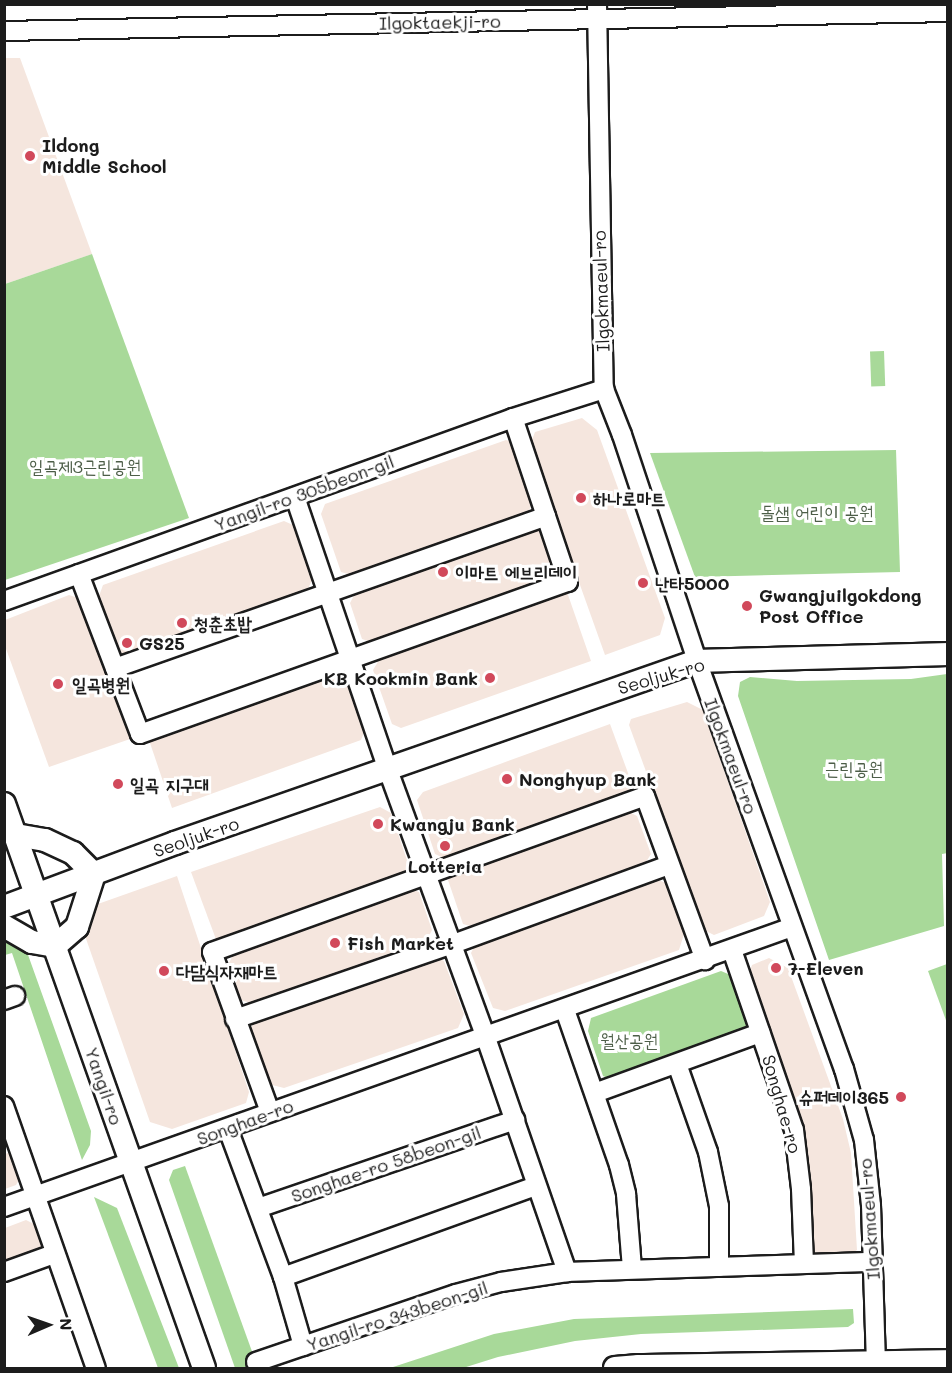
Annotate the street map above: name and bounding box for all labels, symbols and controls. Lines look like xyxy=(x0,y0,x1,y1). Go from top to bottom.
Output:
street label: Ilgoktaekji-ro xyxy=(379,10,501,34)
place label: Ildong Middle School xyxy=(42,135,167,178)
marker: Ildong Middle School xyxy=(23,149,37,163)
street label: Ilgokmaeul-ro xyxy=(588,230,614,352)
street label: Yangil-ro 305beon-gil xyxy=(211,450,397,536)
park label: 일곡제3근린공원 xyxy=(29,455,141,477)
place label: 하나로마트 xyxy=(593,487,665,509)
marker: 하나로마트 xyxy=(574,491,588,505)
park label: 돌샘 어린이 공원 xyxy=(761,501,873,523)
place label: 이마트 에브리데이 xyxy=(455,561,577,583)
marker: 이마트 에브리데이 xyxy=(436,565,450,579)
place label: 난타5000 xyxy=(655,572,729,594)
marker: 난타5000 xyxy=(636,576,650,590)
place label: Gwangjuilgokdong Post Office xyxy=(759,585,922,628)
marker: Gwangjuilgokdong Post Office xyxy=(740,599,754,613)
place label: 청춘초밥 xyxy=(194,612,252,634)
marker: 청춘초밥 xyxy=(175,616,189,630)
place label: GS25 xyxy=(139,632,185,654)
marker: GS25 xyxy=(120,636,134,650)
street label: Seoljuk-ro xyxy=(615,653,707,699)
place label: KB Kookmin Bank xyxy=(324,667,478,689)
marker: KB Kookmin Bank xyxy=(483,671,497,685)
place label: 일곡병원 xyxy=(72,673,130,695)
marker: 일곡병원 xyxy=(49,675,67,693)
street label: Ilgokmaeul-ro xyxy=(700,695,762,817)
park label: 근린공원 xyxy=(825,757,883,779)
place label: Nonghyup Bank xyxy=(519,768,656,790)
marker: Nonghyup Bank xyxy=(500,772,514,786)
place label: 일곡 지구대 xyxy=(130,773,209,795)
marker: 일곡 지구대 xyxy=(111,777,125,791)
street label: Seoljuk-ro xyxy=(150,812,242,862)
place label: Kwangju Bank xyxy=(390,813,515,835)
marker: Kwangju Bank xyxy=(371,817,385,831)
marker: Lotteria xyxy=(438,839,452,853)
place label: Lotteria xyxy=(408,855,482,877)
place label: Fish Market xyxy=(347,932,454,954)
marker: Fish Market xyxy=(328,936,342,950)
place label: 7-Eleven xyxy=(788,957,864,979)
place label: 다담식자재마트 xyxy=(176,960,277,982)
marker: 7-Eleven xyxy=(769,961,783,975)
marker: 다담식자재마트 xyxy=(157,964,171,978)
park label: 월산공원 xyxy=(600,1029,658,1051)
street label: Yangil-ro xyxy=(81,1044,127,1128)
street label: Songhae-ro xyxy=(758,1052,806,1156)
place label: 슈퍼데이365 xyxy=(799,1086,889,1108)
marker: 슈퍼데이365 xyxy=(894,1090,908,1104)
street label: Songhae-ro xyxy=(194,1095,296,1149)
street label: Songhae-ro 58beon-gil xyxy=(288,1121,484,1207)
street label: Ilgokmaeul-ro xyxy=(854,1158,884,1280)
street label: Yangil-ro 343beon-gil xyxy=(304,1276,490,1356)
north arrow xyxy=(18,1295,78,1355)
text: N xyxy=(56,1318,77,1331)

